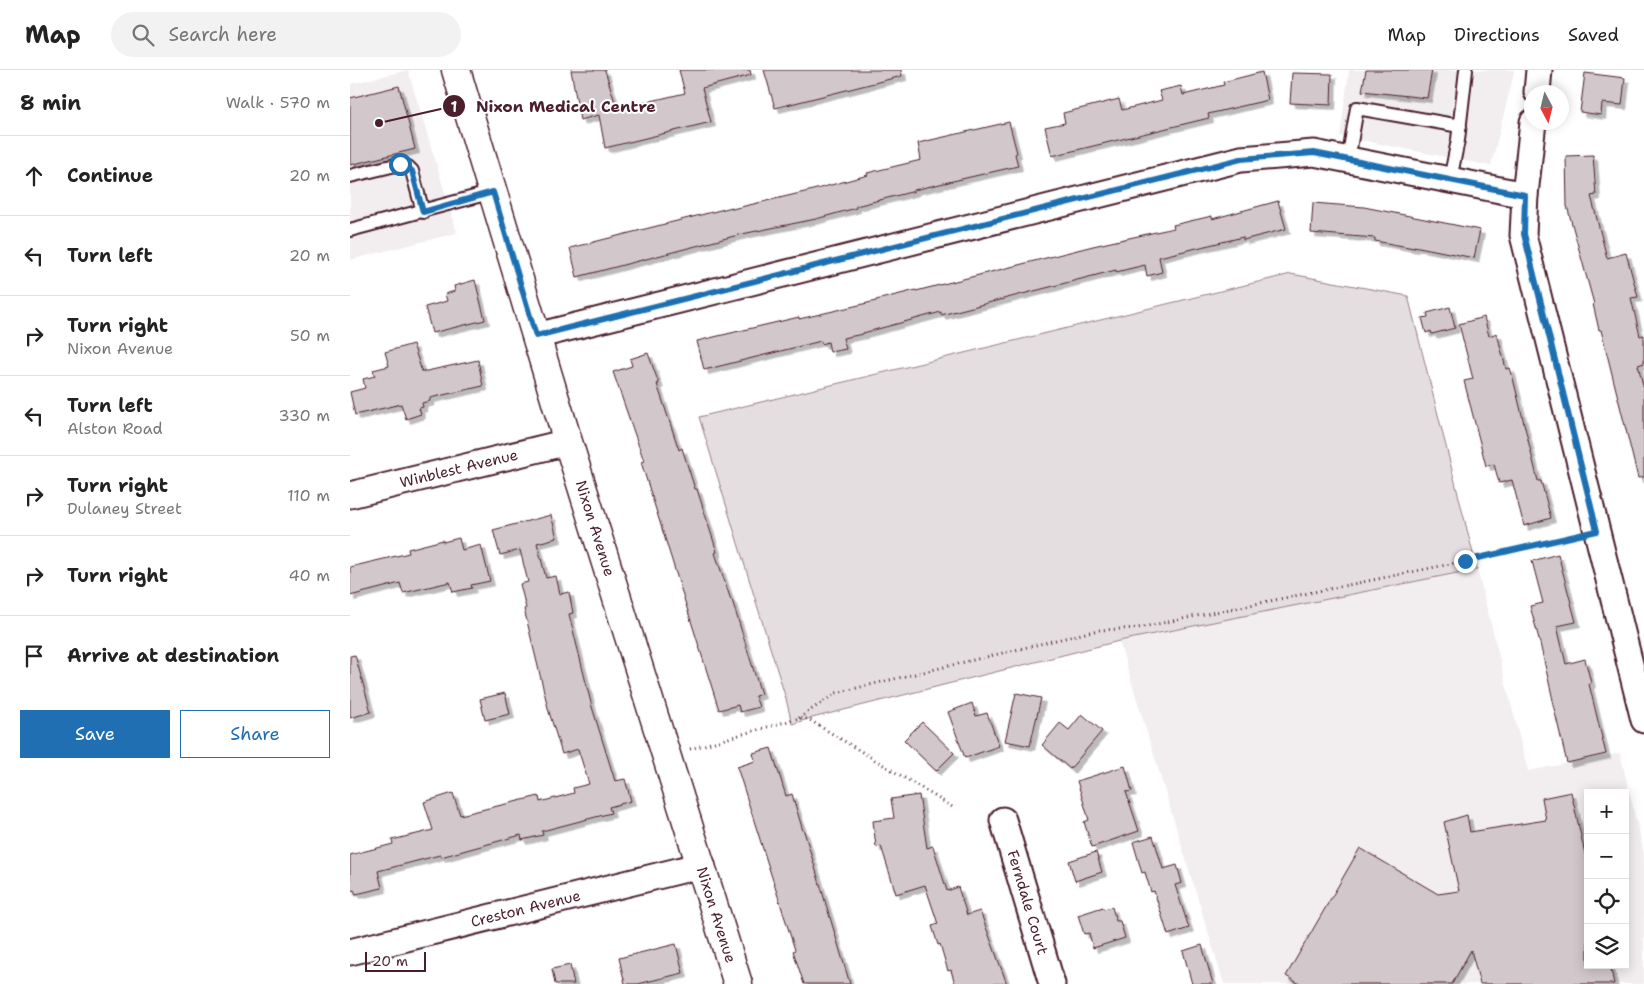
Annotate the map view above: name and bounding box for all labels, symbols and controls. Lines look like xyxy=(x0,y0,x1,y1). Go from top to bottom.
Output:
search box xyxy=(111,12,461,57)
text: Map xyxy=(25,19,81,51)
icon: search xyxy=(129,21,157,49)
text: Search here xyxy=(169,22,277,47)
text: Map xyxy=(1388,23,1426,47)
text: Directions xyxy=(1454,23,1540,47)
text: Saved xyxy=(1568,23,1619,47)
north arrow xyxy=(1524,85,1569,130)
text: 8 min xyxy=(20,89,81,117)
callout: Nixon Medical Centre xyxy=(441,91,666,122)
text: Walk · 570 m xyxy=(226,92,330,113)
text: Nixon Medical Centre xyxy=(476,96,656,117)
text: 1 xyxy=(451,97,458,117)
route start xyxy=(389,153,412,176)
icon: ahead xyxy=(20,162,48,190)
text: Continue xyxy=(67,163,153,188)
text: 20 m xyxy=(289,165,330,186)
icon: left xyxy=(20,242,48,270)
text: Turn left xyxy=(67,243,153,268)
text: 20 m xyxy=(289,245,330,266)
text: Turn right xyxy=(67,313,168,338)
icon: right xyxy=(20,322,48,350)
text: 50 m xyxy=(290,325,330,346)
text: Nixon Avenue xyxy=(67,338,173,359)
text: Turn left xyxy=(67,393,153,418)
icon: left xyxy=(20,402,48,430)
text: 330 m xyxy=(278,405,330,426)
text: Alston Road xyxy=(67,418,163,439)
street label: Winblest Avenue xyxy=(398,445,520,493)
text: Turn right xyxy=(67,473,168,498)
street label: Nixon Avenue xyxy=(571,478,620,579)
icon: right xyxy=(20,482,48,510)
text: 110 m xyxy=(287,485,330,506)
text: Dulaney Street xyxy=(67,498,182,519)
route end xyxy=(1454,550,1477,573)
icon: right xyxy=(20,562,48,590)
text: Turn right xyxy=(67,563,168,588)
text: 40 m xyxy=(288,565,330,586)
icon: arrive xyxy=(20,642,48,670)
text: Arrive at destination xyxy=(67,643,279,668)
button: Save xyxy=(20,710,170,758)
button: Share xyxy=(180,710,330,758)
map controls xyxy=(1584,789,1629,969)
button: + xyxy=(1584,789,1629,834)
button: − xyxy=(1584,834,1629,879)
street label: Ferndale Court xyxy=(1003,848,1053,957)
street label: Nixon Avenue xyxy=(692,864,741,965)
button: locate xyxy=(1584,879,1629,924)
street label: Creston Avenue xyxy=(469,885,583,932)
button: layers xyxy=(1584,924,1629,969)
scale bar xyxy=(365,949,426,972)
text: 20 m xyxy=(372,952,408,970)

